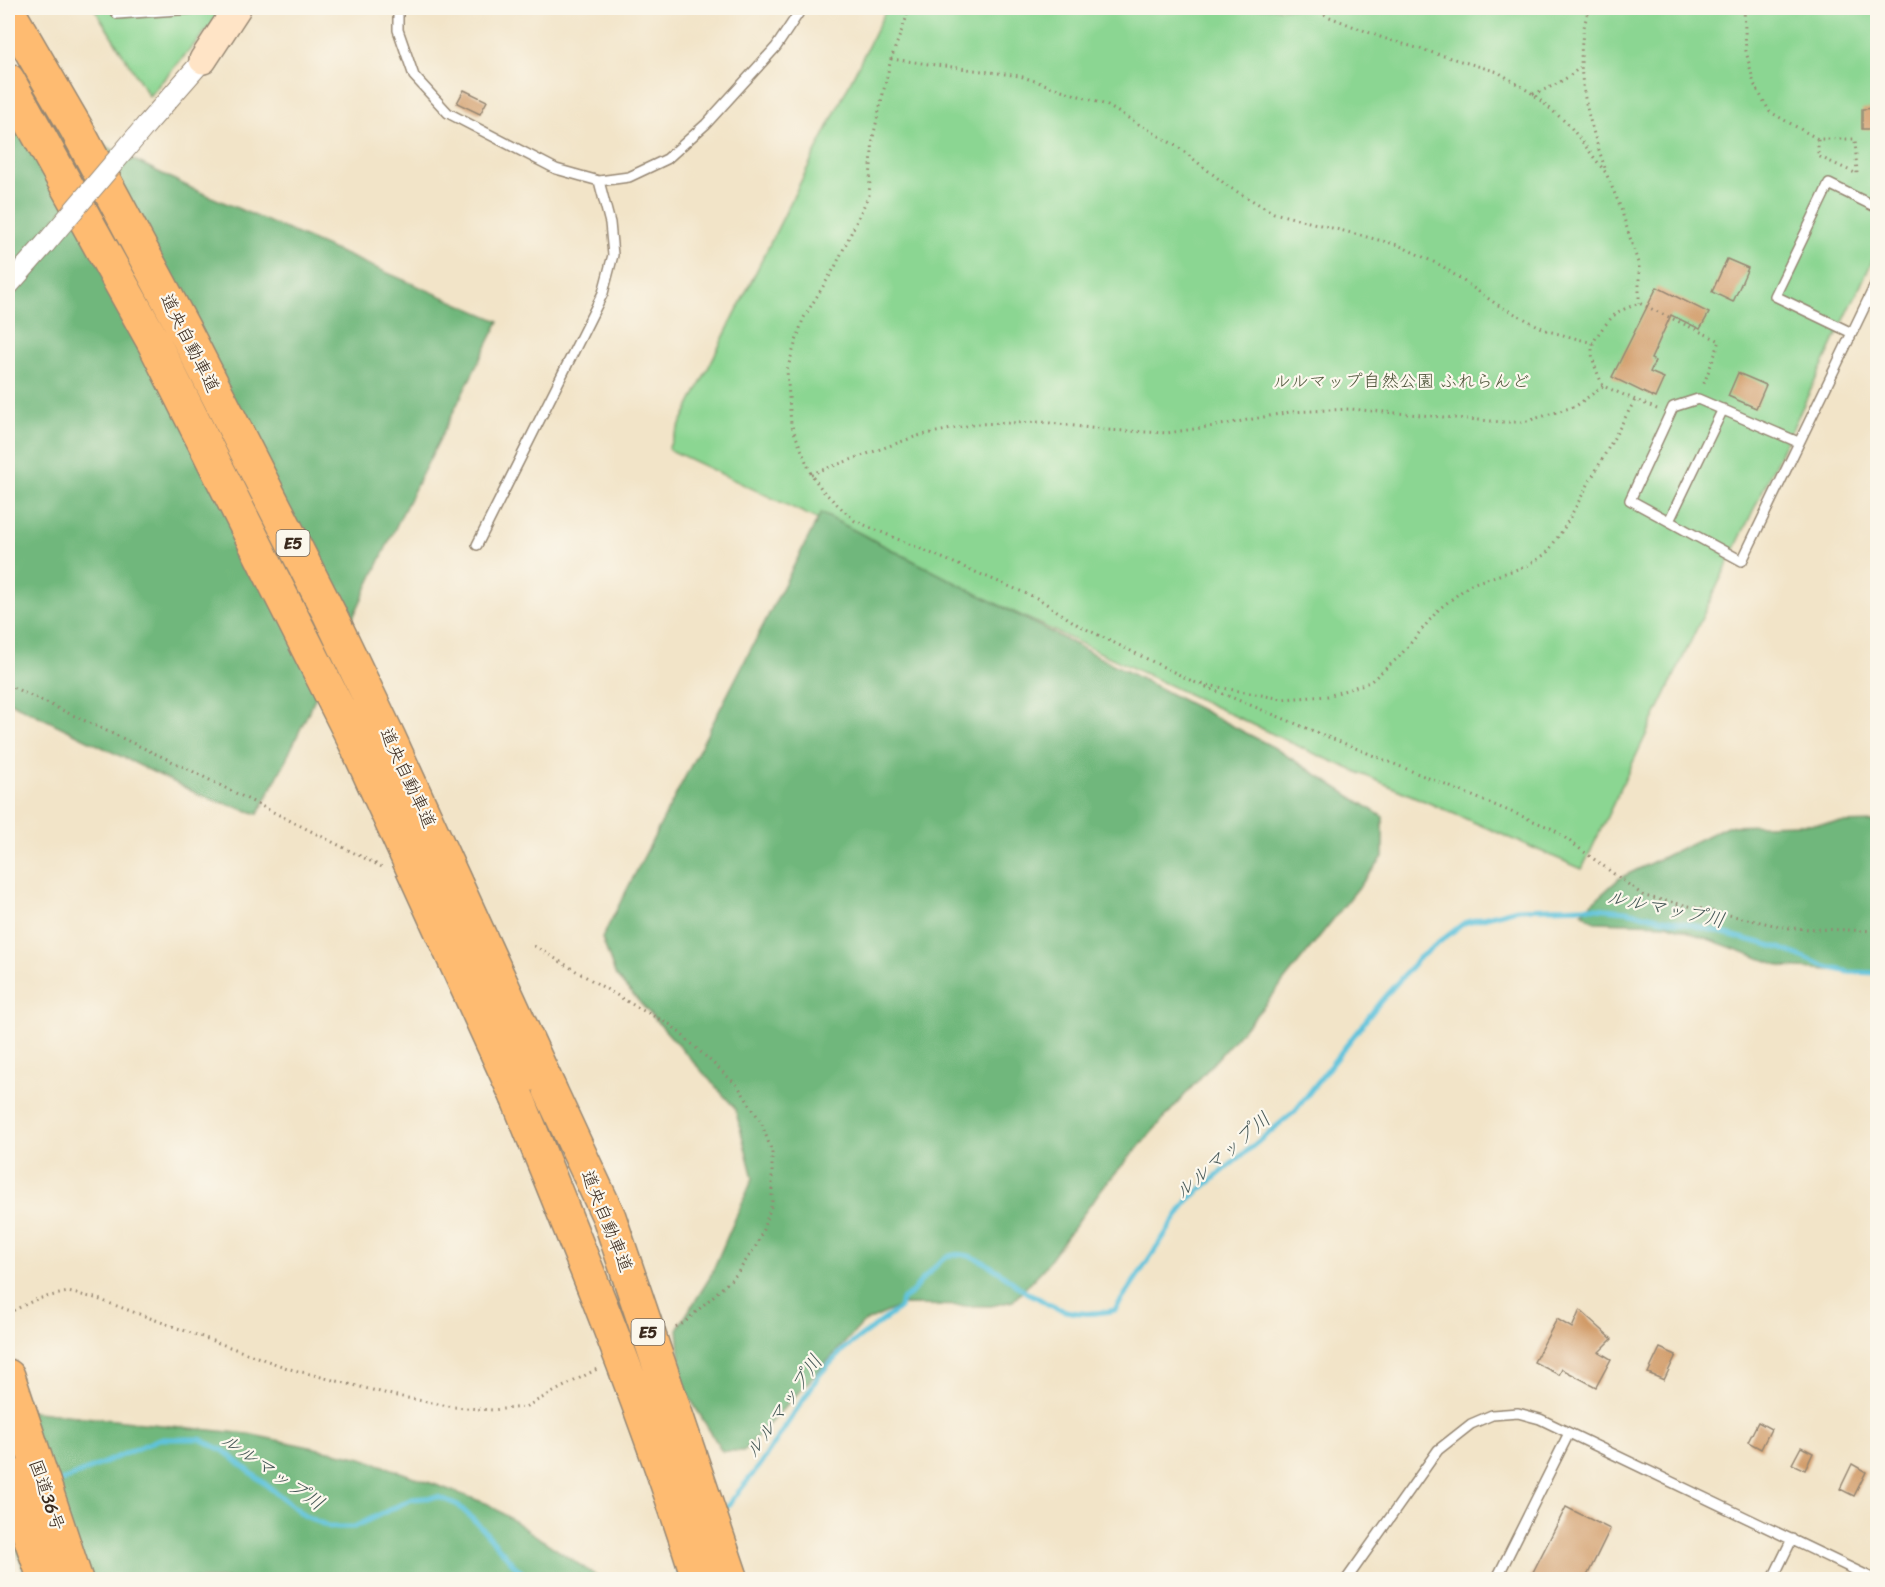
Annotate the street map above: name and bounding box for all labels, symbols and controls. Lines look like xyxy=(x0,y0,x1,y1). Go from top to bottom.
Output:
street label: 道央自動車道 xyxy=(151,288,229,398)
park label: ルルマップ自然公園 ふれらんど xyxy=(1272,365,1530,397)
road number: E5 xyxy=(276,530,310,556)
street label: 道央自動車道 xyxy=(371,722,445,834)
water label: ルルマップ川 xyxy=(1603,879,1728,938)
water label: ルルマップ川 xyxy=(1165,1103,1279,1208)
street label: 道央自動車道 xyxy=(572,1165,642,1277)
road number: E5 xyxy=(632,1319,664,1345)
water label: ルルマップ川 xyxy=(735,1347,832,1466)
water label: ルルマップ川 xyxy=(213,1423,332,1520)
street label: 国道36号 xyxy=(20,1455,74,1535)

